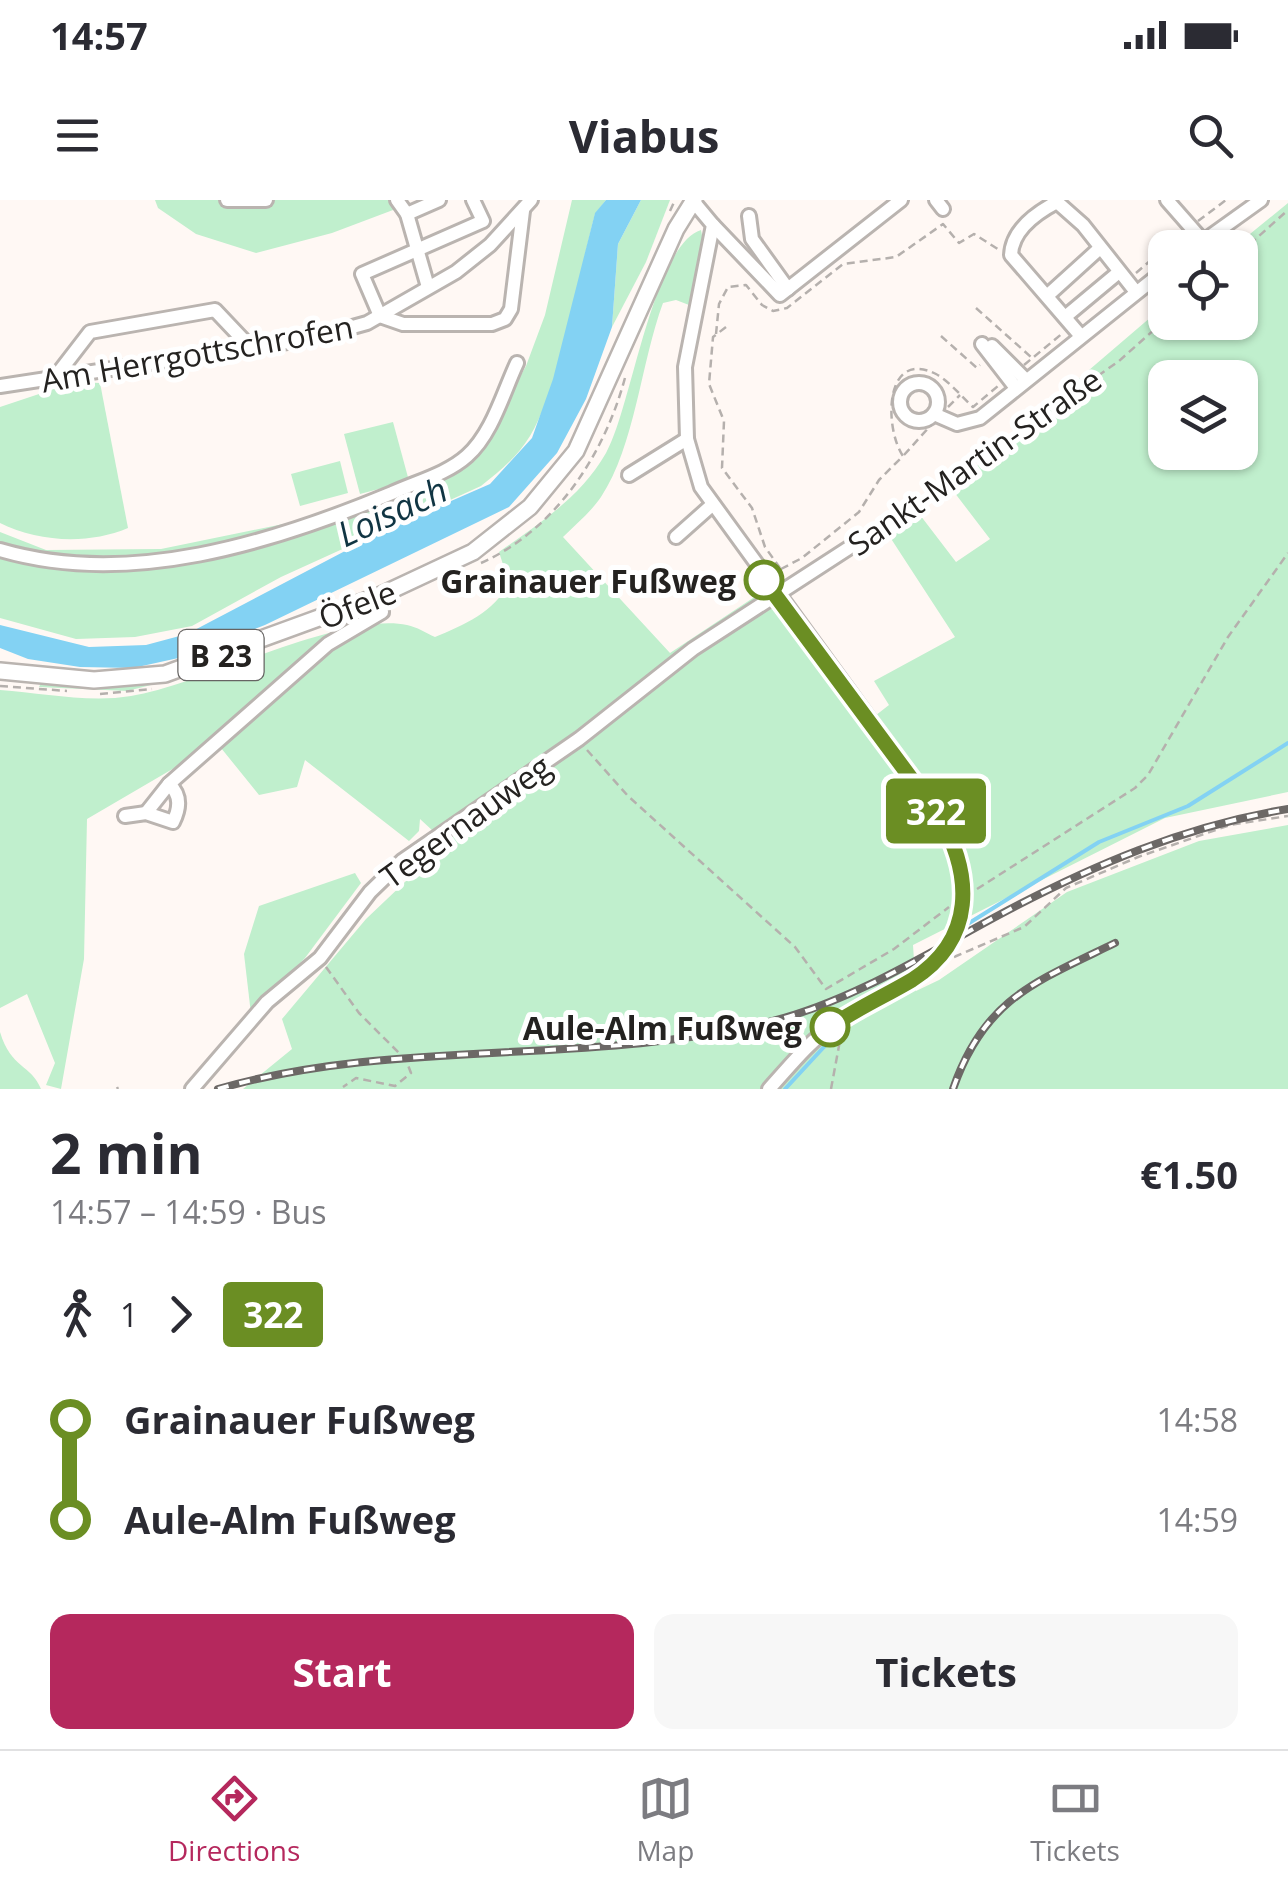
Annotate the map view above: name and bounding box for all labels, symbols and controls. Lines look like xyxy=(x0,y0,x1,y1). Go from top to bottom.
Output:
text: 14:57 xyxy=(50,9,148,61)
text: Viabus xyxy=(569,105,719,166)
icon: menu xyxy=(50,108,105,163)
icon: search xyxy=(1183,108,1238,163)
map controls xyxy=(1148,230,1258,470)
button: locate xyxy=(1148,230,1258,340)
street label: Am Herrgottschrofen xyxy=(38,304,356,402)
street label: Sankt-Martin-Straße xyxy=(839,357,1109,565)
button: layers xyxy=(1148,360,1258,470)
water label: Loisach xyxy=(329,465,455,557)
place label: Grainauer Fußweg xyxy=(440,559,736,602)
marker: Grainauer Fußweg xyxy=(745,561,783,599)
street label: Öfele xyxy=(312,570,402,638)
road number: B 23 xyxy=(178,630,264,680)
street label: Tegernauweg xyxy=(371,744,559,898)
line badge: 322 xyxy=(878,778,994,844)
text: 322 xyxy=(906,788,966,835)
place label: Aule-Alm Fußweg xyxy=(523,1006,802,1049)
marker: Aule-Alm Fußweg xyxy=(811,1008,849,1046)
text: 2 min xyxy=(50,1115,203,1190)
text: €1.50 xyxy=(1140,1148,1238,1200)
text: 14:57 – 14:59 · Bus xyxy=(50,1190,326,1233)
icon: walk xyxy=(50,1287,105,1342)
icon: forward xyxy=(153,1287,208,1342)
text: 322 xyxy=(243,1291,303,1338)
text: 1 xyxy=(120,1293,138,1336)
text: Grainauer Fußweg xyxy=(124,1393,475,1445)
text: 14:58 xyxy=(1156,1398,1238,1441)
text: Aule-Alm Fußweg xyxy=(124,1493,456,1545)
text: 14:59 xyxy=(1156,1498,1238,1541)
button: Start xyxy=(50,1614,634,1729)
button: Tickets xyxy=(654,1614,1238,1729)
tab: Directions xyxy=(168,1771,300,1869)
tab: Map xyxy=(636,1771,694,1869)
tab: Tickets xyxy=(1030,1771,1120,1869)

